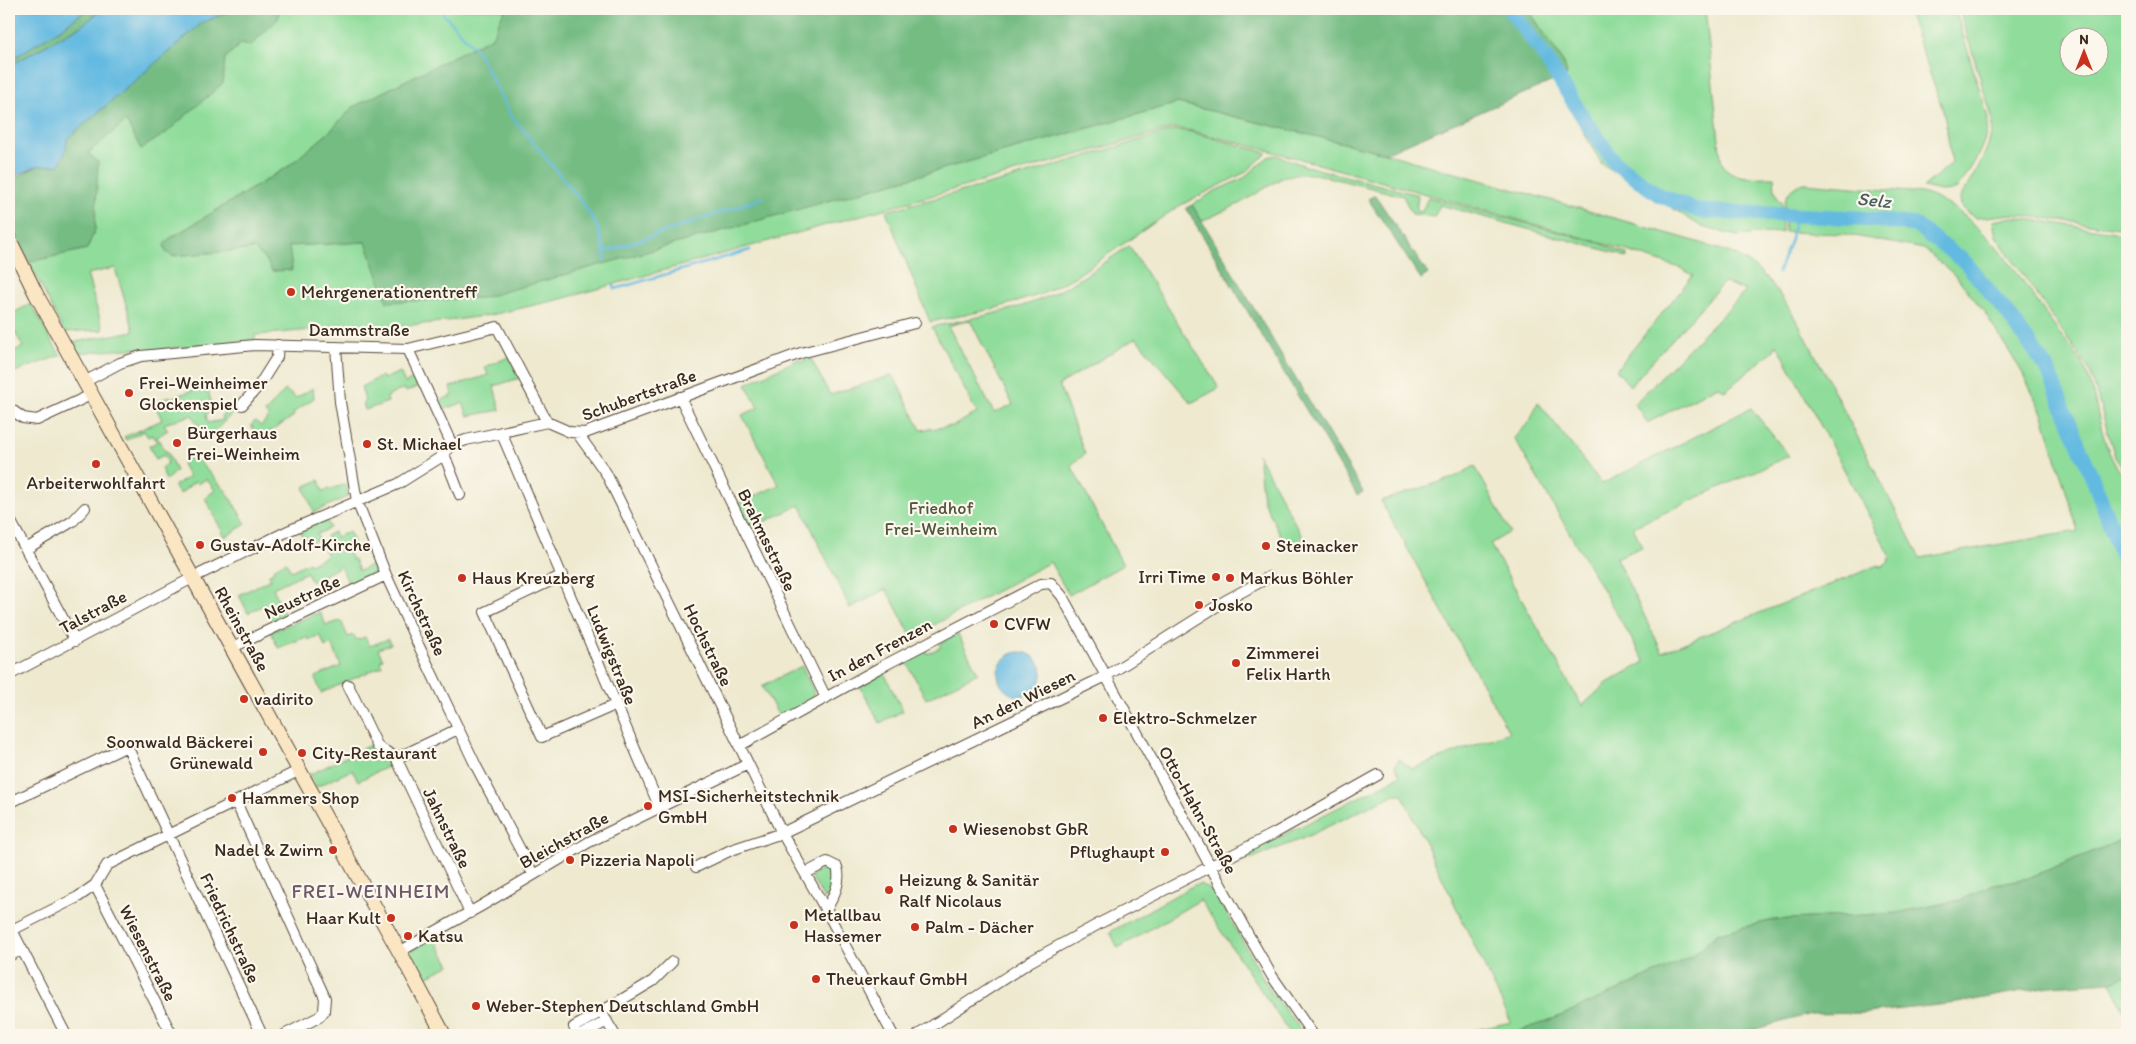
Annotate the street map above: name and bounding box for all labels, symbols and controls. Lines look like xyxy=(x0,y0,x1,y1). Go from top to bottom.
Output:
north arrow xyxy=(2058,28,2108,78)
text: N xyxy=(2079,31,2089,48)
water label: Selz xyxy=(1856,187,1893,213)
place label: Mehrgenerationentreff xyxy=(301,281,478,303)
marker: Mehrgenerationentreff xyxy=(285,286,297,298)
street label: Dammstraße xyxy=(308,319,410,341)
street label: Schubertstraße xyxy=(579,364,699,426)
place label: Frei-Weinheimer Glockenspiel xyxy=(139,372,269,415)
marker: Frei-Weinheimer Glockenspiel xyxy=(123,387,135,399)
place label: Bürgerhaus Frei-Weinheim xyxy=(187,422,300,465)
place label: St. Michael xyxy=(377,433,462,455)
marker: Bürgerhaus Frei-Weinheim xyxy=(171,437,183,449)
marker: St. Michael xyxy=(361,438,373,450)
marker: Arbeiterwohlfahrt xyxy=(90,458,102,470)
place label: Arbeiterwohlfahrt xyxy=(26,472,166,494)
street label: Brahmsstraße xyxy=(733,485,801,595)
park label: Friedhof Frei-Weinheim xyxy=(885,497,997,540)
place label: Gustav-Adolf-Kirche xyxy=(210,534,371,556)
place label: Steinacker xyxy=(1276,535,1358,557)
marker: Gustav-Adolf-Kirche xyxy=(194,539,206,551)
marker: Steinacker xyxy=(1260,540,1272,552)
place label: Irri Time xyxy=(1138,566,1206,588)
street label: Kirchstraße xyxy=(393,567,451,659)
place label: Haus Kreuzberg xyxy=(472,567,595,589)
place label: Markus Böhler xyxy=(1240,567,1354,589)
street label: Neustraße xyxy=(260,570,344,624)
marker: Irri Time xyxy=(1210,571,1222,583)
marker: Haus Kreuzberg xyxy=(456,572,468,584)
marker: Markus Böhler xyxy=(1224,572,1236,584)
street label: Rheinstraße xyxy=(210,583,274,675)
street label: Talstraße xyxy=(55,585,131,639)
place label: Josko xyxy=(1209,594,1253,616)
marker: Josko xyxy=(1193,599,1205,611)
street label: Hochstraße xyxy=(678,600,738,690)
street label: Ludwigstraße xyxy=(582,602,642,708)
street label: In den Frenzen xyxy=(824,613,936,687)
place label: CVFW xyxy=(1004,613,1051,635)
marker: CVFW xyxy=(988,618,1000,630)
place label: Zimmerei Felix Harth xyxy=(1246,642,1330,685)
marker: Zimmerei Felix Harth xyxy=(1230,657,1242,669)
street label: An den Wiesen xyxy=(967,664,1079,734)
place label: vadirito xyxy=(254,688,314,710)
marker: vadirito xyxy=(238,693,250,705)
place label: Elektro-Schmelzer xyxy=(1113,707,1258,729)
marker: Elektro-Schmelzer xyxy=(1097,712,1109,724)
place label: Soonwald Bäckerei Grünewald xyxy=(106,731,253,774)
place label: City-Restaurant xyxy=(312,742,437,764)
street label: Otto-Hahn-Straße xyxy=(1154,742,1242,878)
marker: Soonwald Bäckerei Grünewald xyxy=(257,746,269,758)
marker: City-Restaurant xyxy=(296,747,308,759)
street label: Jahnstraße xyxy=(418,784,476,872)
place label: MSI-Sicherheitstechnik GmbH xyxy=(658,785,839,828)
place label: Hammers Shop xyxy=(242,787,359,809)
marker: Hammers Shop xyxy=(226,792,238,804)
marker: MSI-Sicherheitstechnik GmbH xyxy=(642,800,654,812)
street label: Bleichstraße xyxy=(516,806,612,874)
place label: Wiesenobst GbR xyxy=(963,818,1088,840)
marker: Wiesenobst GbR xyxy=(947,823,959,835)
place label: Nadel & Zwirn xyxy=(214,839,323,861)
place label: Pflughaupt xyxy=(1069,841,1155,863)
marker: Nadel & Zwirn xyxy=(327,844,339,856)
marker: Pflughaupt xyxy=(1159,846,1171,858)
place label: Pizzeria Napoli xyxy=(580,849,695,871)
marker: Pizzeria Napoli xyxy=(564,854,576,866)
street label: Friedrichstraße xyxy=(195,869,265,987)
place label: Heizung & Sanitär Ralf Nicolaus xyxy=(899,869,1040,912)
district label: FREI-WEINHEIM xyxy=(291,879,451,903)
marker: Heizung & Sanitär Ralf Nicolaus xyxy=(883,884,895,896)
street label: Wiesenstraße xyxy=(114,901,182,1005)
place label: Metallbau Hassemer xyxy=(804,904,882,947)
place label: Haar Kult xyxy=(306,907,381,929)
marker: Haar Kult xyxy=(385,912,397,924)
place label: Palm - Dächer xyxy=(925,916,1034,938)
marker: Metallbau Hassemer xyxy=(788,919,800,931)
marker: Palm - Dächer xyxy=(909,921,921,933)
place label: Katsu xyxy=(418,925,464,947)
marker: Katsu xyxy=(402,930,414,942)
place label: Theuerkauf GmbH xyxy=(826,968,968,990)
marker: Theuerkauf GmbH xyxy=(810,973,822,985)
place label: Weber-Stephen Deutschland GmbH xyxy=(486,995,759,1017)
marker: Weber-Stephen Deutschland GmbH xyxy=(470,1000,482,1012)

